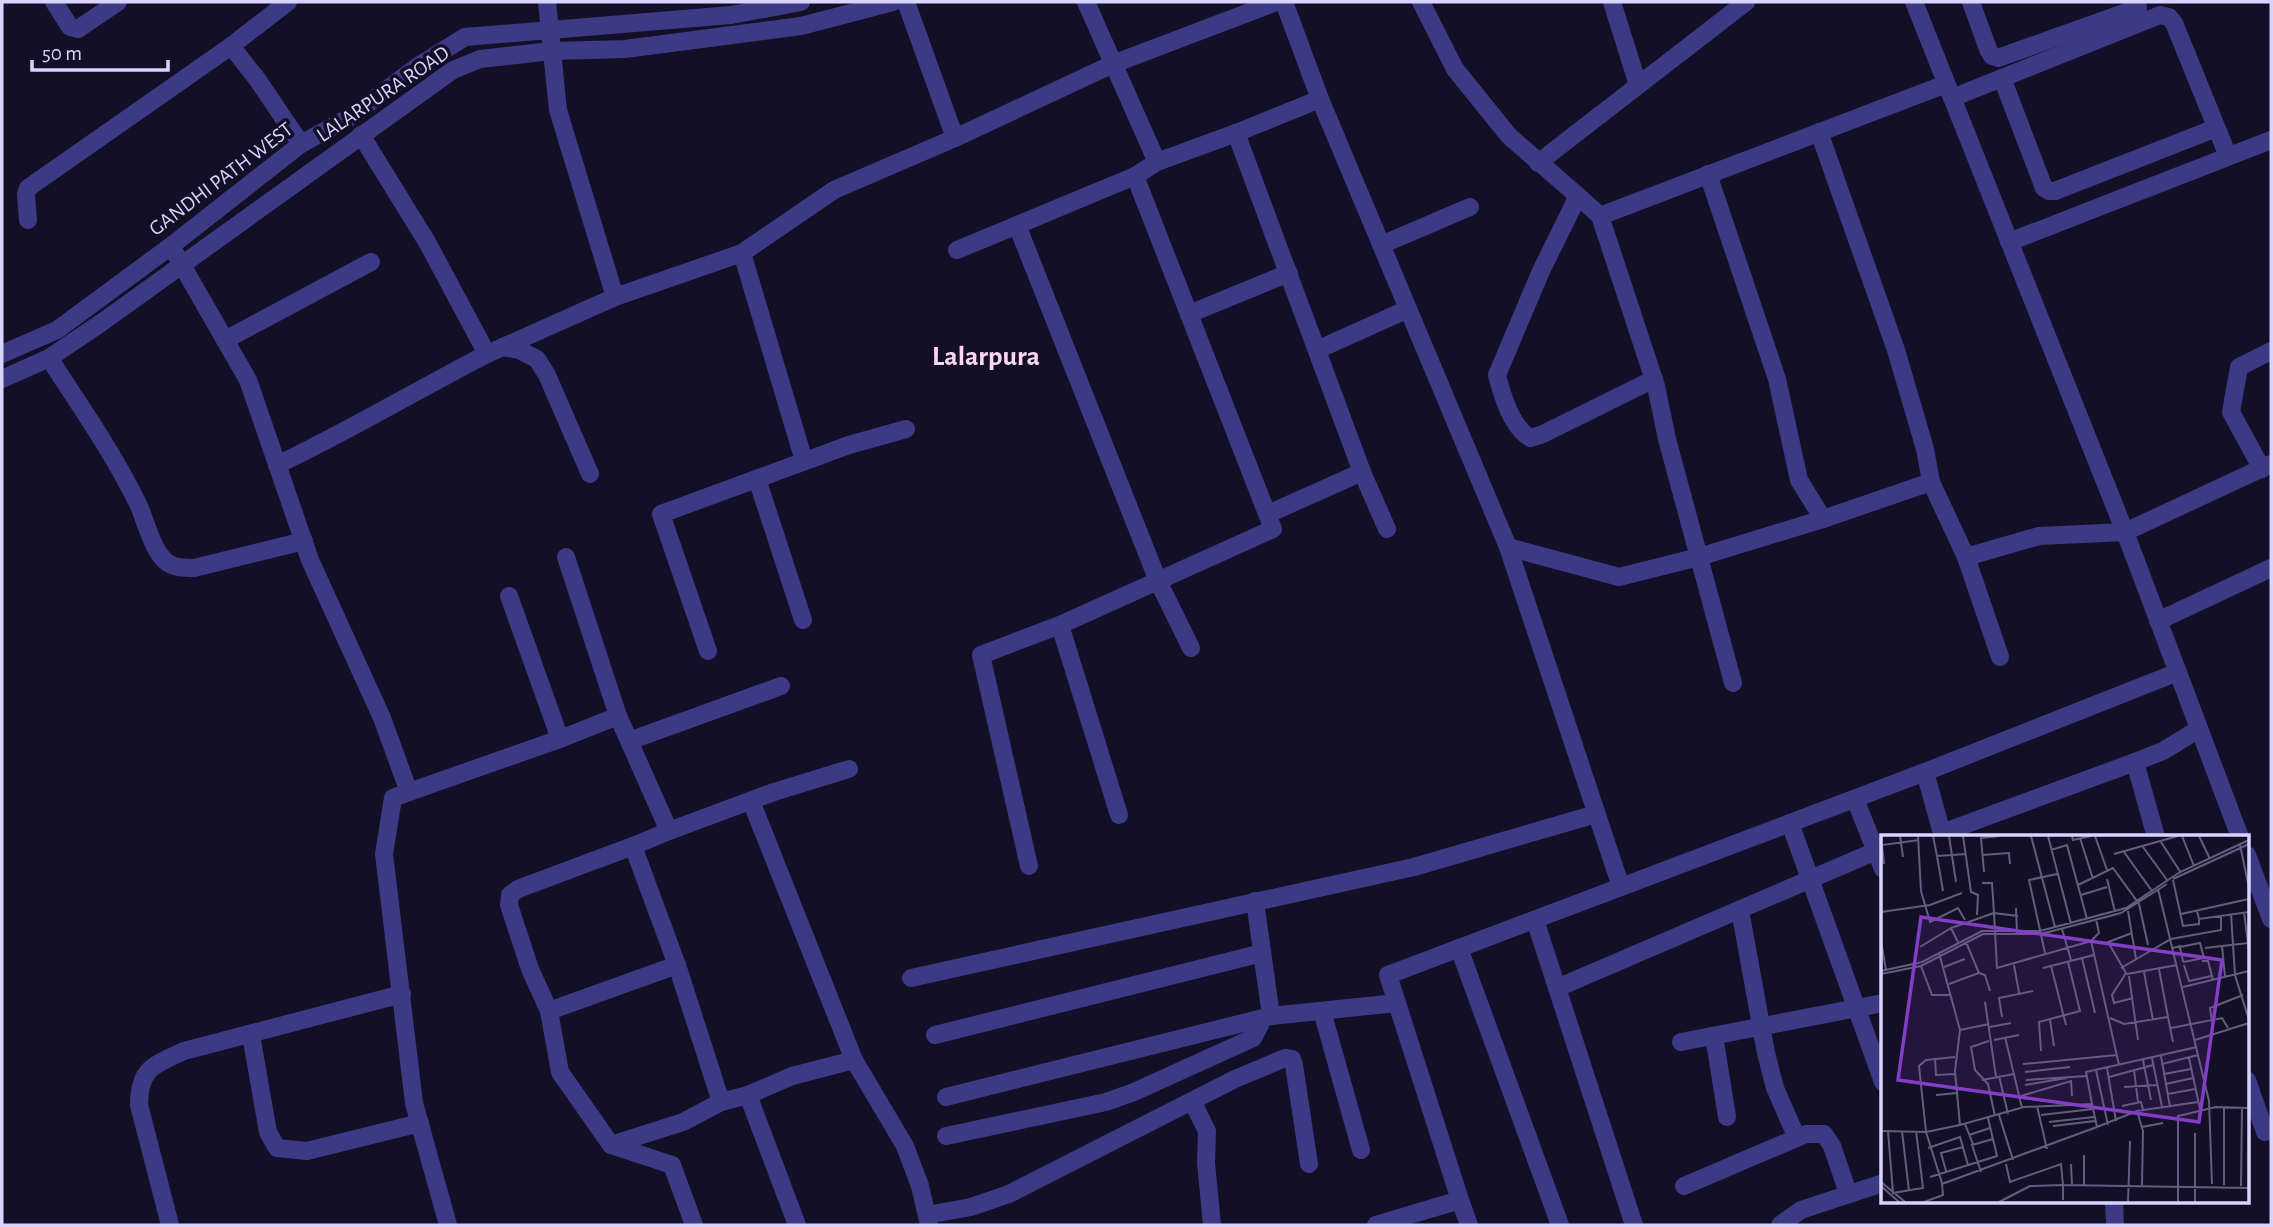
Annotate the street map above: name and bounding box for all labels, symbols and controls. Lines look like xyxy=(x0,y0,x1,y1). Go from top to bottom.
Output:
scale bar xyxy=(32,28,168,72)
street label: LALARPURA ROAD xyxy=(313,42,453,146)
text: 50 m xyxy=(42,43,82,64)
street label: GANDHI PATH WEST xyxy=(145,118,297,240)
district label: Lalarpura xyxy=(932,343,1040,371)
inset map xyxy=(1881,835,2248,1202)

